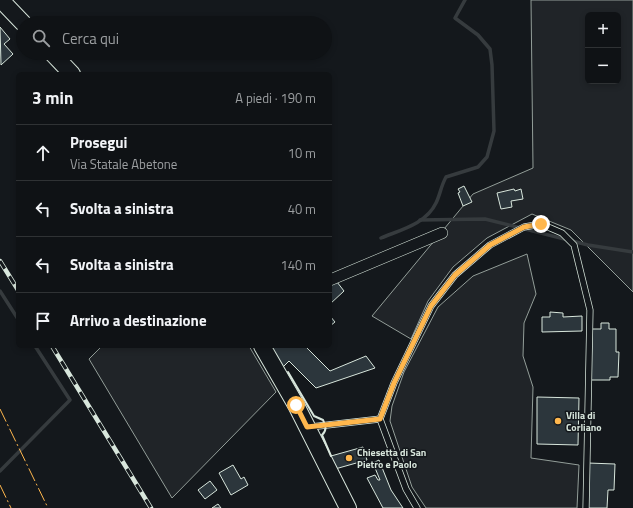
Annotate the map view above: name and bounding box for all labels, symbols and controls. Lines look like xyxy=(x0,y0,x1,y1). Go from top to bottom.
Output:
map controls xyxy=(585,12,621,84)
button: + xyxy=(585,12,621,48)
search box xyxy=(16,16,332,60)
icon: search xyxy=(30,27,52,49)
text: Cerca qui xyxy=(62,27,119,50)
button: − xyxy=(585,48,621,84)
text: 3 min xyxy=(32,85,73,111)
text: A piedi · 190 m xyxy=(235,88,316,108)
text: Prosegui xyxy=(70,131,127,154)
icon: ahead xyxy=(32,142,54,164)
text: 10 m xyxy=(288,143,316,163)
text: Via Statale Abetone xyxy=(70,154,177,174)
text: Svolta a sinistra xyxy=(70,197,174,220)
icon: left xyxy=(32,198,54,220)
text: 40 m xyxy=(288,199,316,219)
route end xyxy=(532,215,550,233)
text: Svolta a sinistra xyxy=(70,253,174,276)
icon: left xyxy=(32,254,54,276)
text: 140 m xyxy=(280,255,316,275)
text: Arrivo a destinazione xyxy=(70,309,207,332)
icon: arrive xyxy=(32,310,54,332)
route start xyxy=(287,396,305,414)
place label: Villa di Corliano xyxy=(566,408,602,435)
marker: Villa di Corliano xyxy=(553,416,563,426)
place label: Chiesetta di San Pietro e Paolo xyxy=(357,445,426,472)
marker: Chiesetta di San Pietro e Paolo xyxy=(344,453,354,463)

